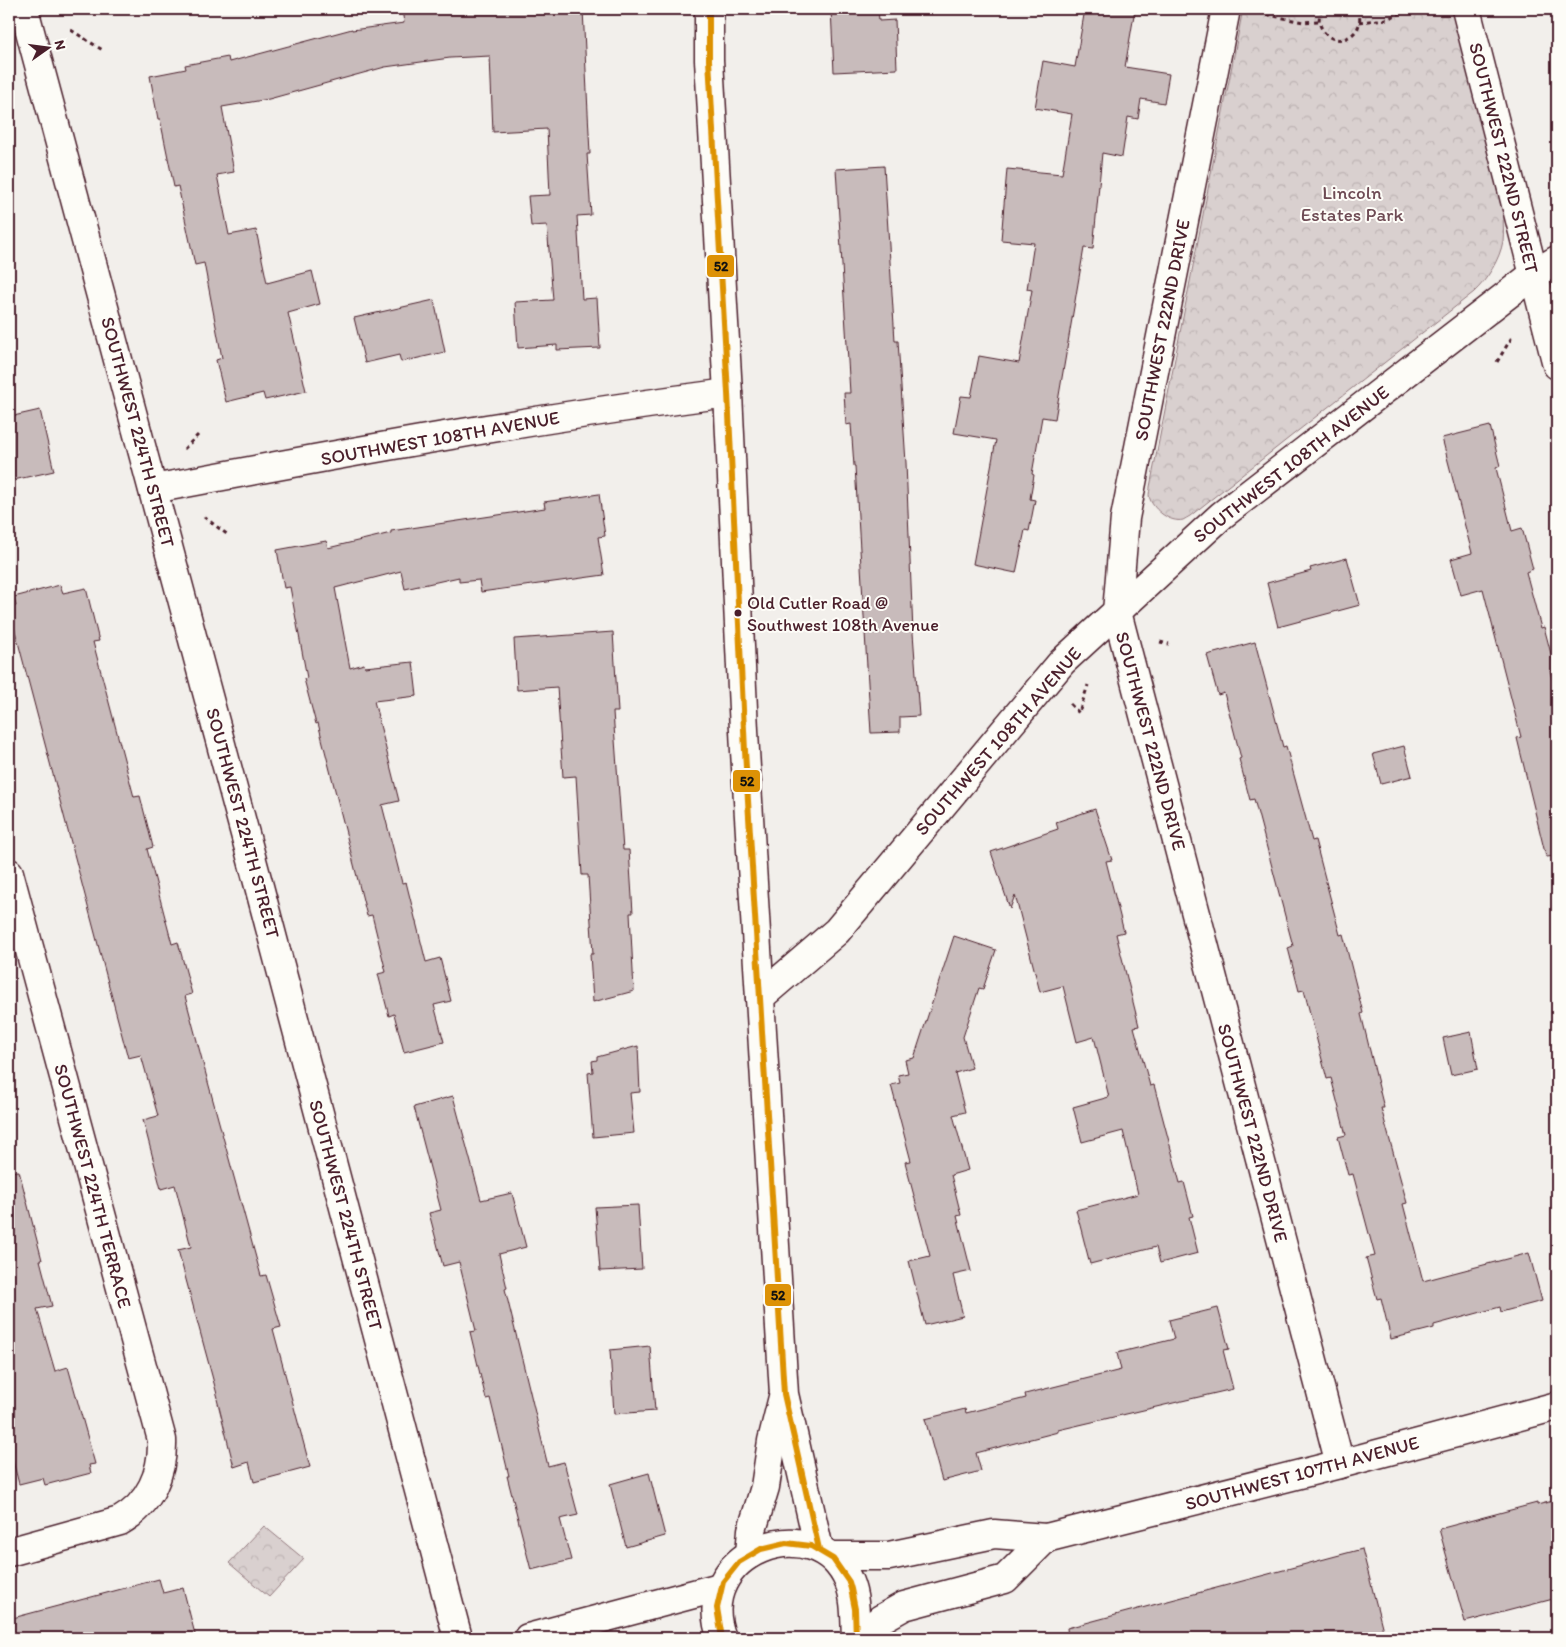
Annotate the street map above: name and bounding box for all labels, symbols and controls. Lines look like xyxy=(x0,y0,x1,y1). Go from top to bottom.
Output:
north arrow xyxy=(22,22,72,72)
text: N xyxy=(51,38,70,52)
street label: SOUTHWEST 222ND STREET xyxy=(1464,40,1544,276)
park label: Lincoln Estates Park xyxy=(1301,181,1403,226)
street label: SOUTHWEST 222ND DRIVE xyxy=(1129,217,1195,443)
line badge: 52 xyxy=(706,254,735,278)
text: 52 xyxy=(714,258,729,275)
street label: SOUTHWEST 224TH STREET xyxy=(96,314,180,550)
street label: SOUTHWEST 108TH AVENUE xyxy=(1189,380,1393,548)
street label: SOUTHWEST 108TH AVENUE xyxy=(319,406,561,470)
place label: Old Cutler Road @ Southwest 108th Avenue xyxy=(747,592,939,636)
marker: Old Cutler Road @ Southwest 108th Avenue xyxy=(733,608,743,618)
street label: SOUTHWEST 222ND DRIVE xyxy=(1111,629,1191,853)
street label: SOUTHWEST 108TH AVENUE xyxy=(910,642,1086,840)
street label: SOUTHWEST 224TH STREET xyxy=(201,705,285,941)
line badge: 52 xyxy=(732,769,761,793)
text: 52 xyxy=(740,773,755,790)
street label: SOUTHWEST 222ND DRIVE xyxy=(1213,1021,1293,1245)
street label: SOUTHWEST 224TH TERRACE xyxy=(49,1061,137,1311)
street label: SOUTHWEST 224TH STREET xyxy=(304,1097,388,1333)
line badge: 52 xyxy=(764,1283,792,1307)
text: 52 xyxy=(771,1287,786,1304)
street label: SOUTHWEST 107TH AVENUE xyxy=(1183,1431,1421,1515)

